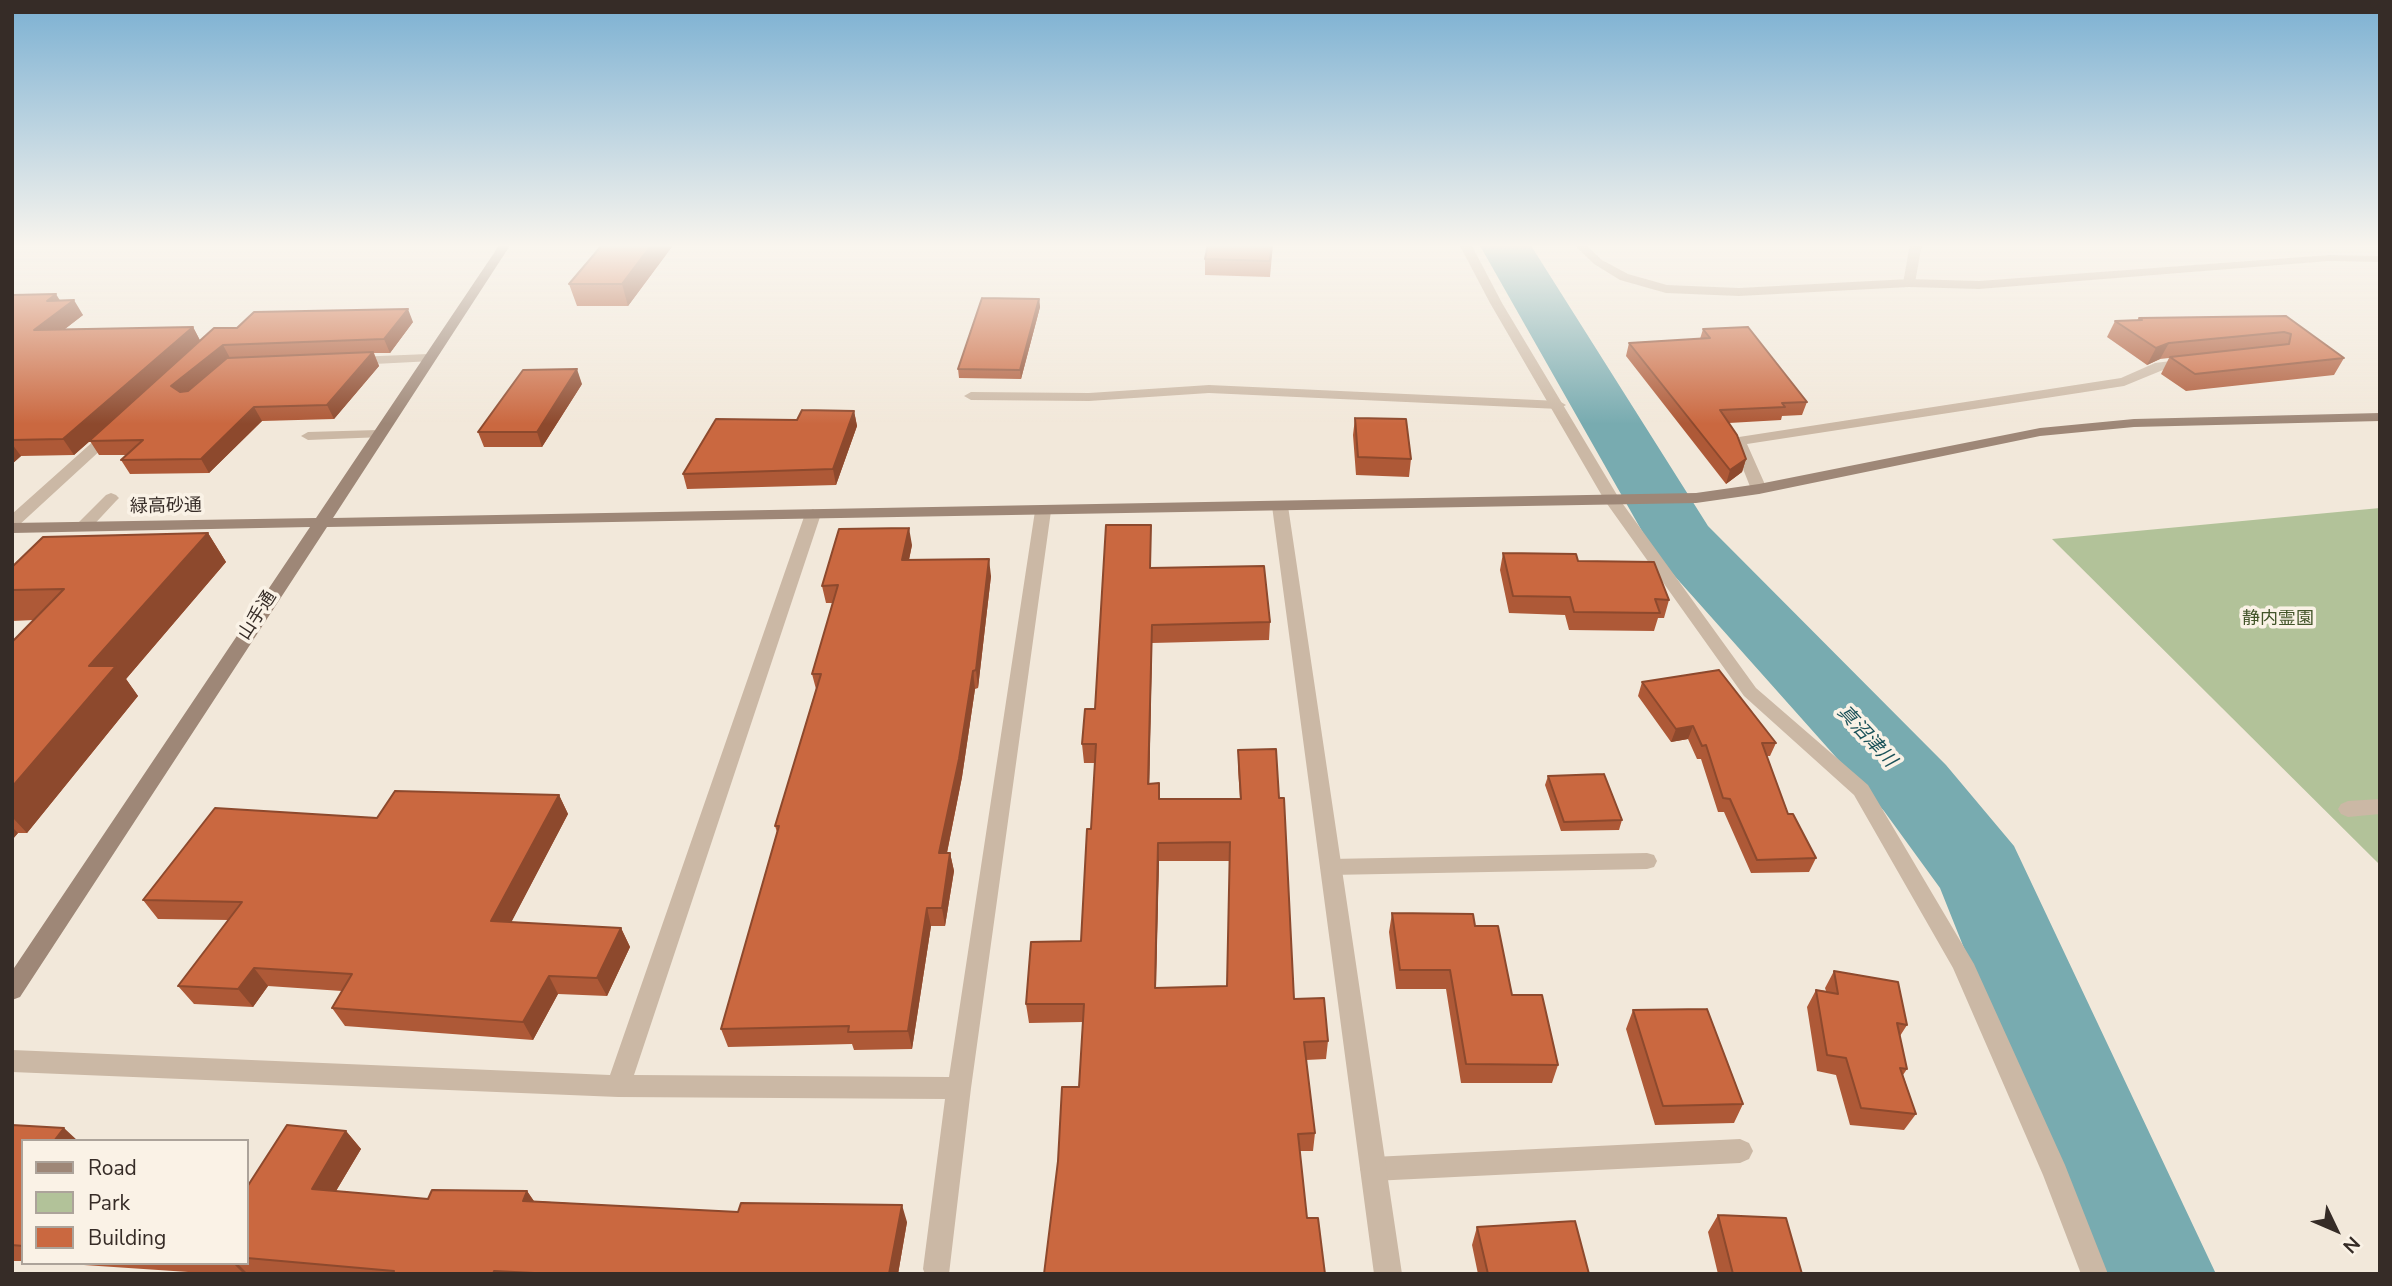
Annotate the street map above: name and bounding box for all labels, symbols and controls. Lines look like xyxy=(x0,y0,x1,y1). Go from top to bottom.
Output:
street label: 緑高砂通 xyxy=(130,496,202,518)
street label: 山手通 xyxy=(234,587,282,645)
park label: 静内霊園 xyxy=(2242,609,2314,631)
water label: 真沼津川 xyxy=(1832,701,1900,773)
legend xyxy=(21,1139,248,1265)
text: Road xyxy=(88,1154,137,1182)
text: Park xyxy=(88,1189,130,1217)
north arrow xyxy=(2301,1195,2371,1265)
text: Building xyxy=(88,1224,166,1252)
text: N xyxy=(2337,1230,2365,1259)

